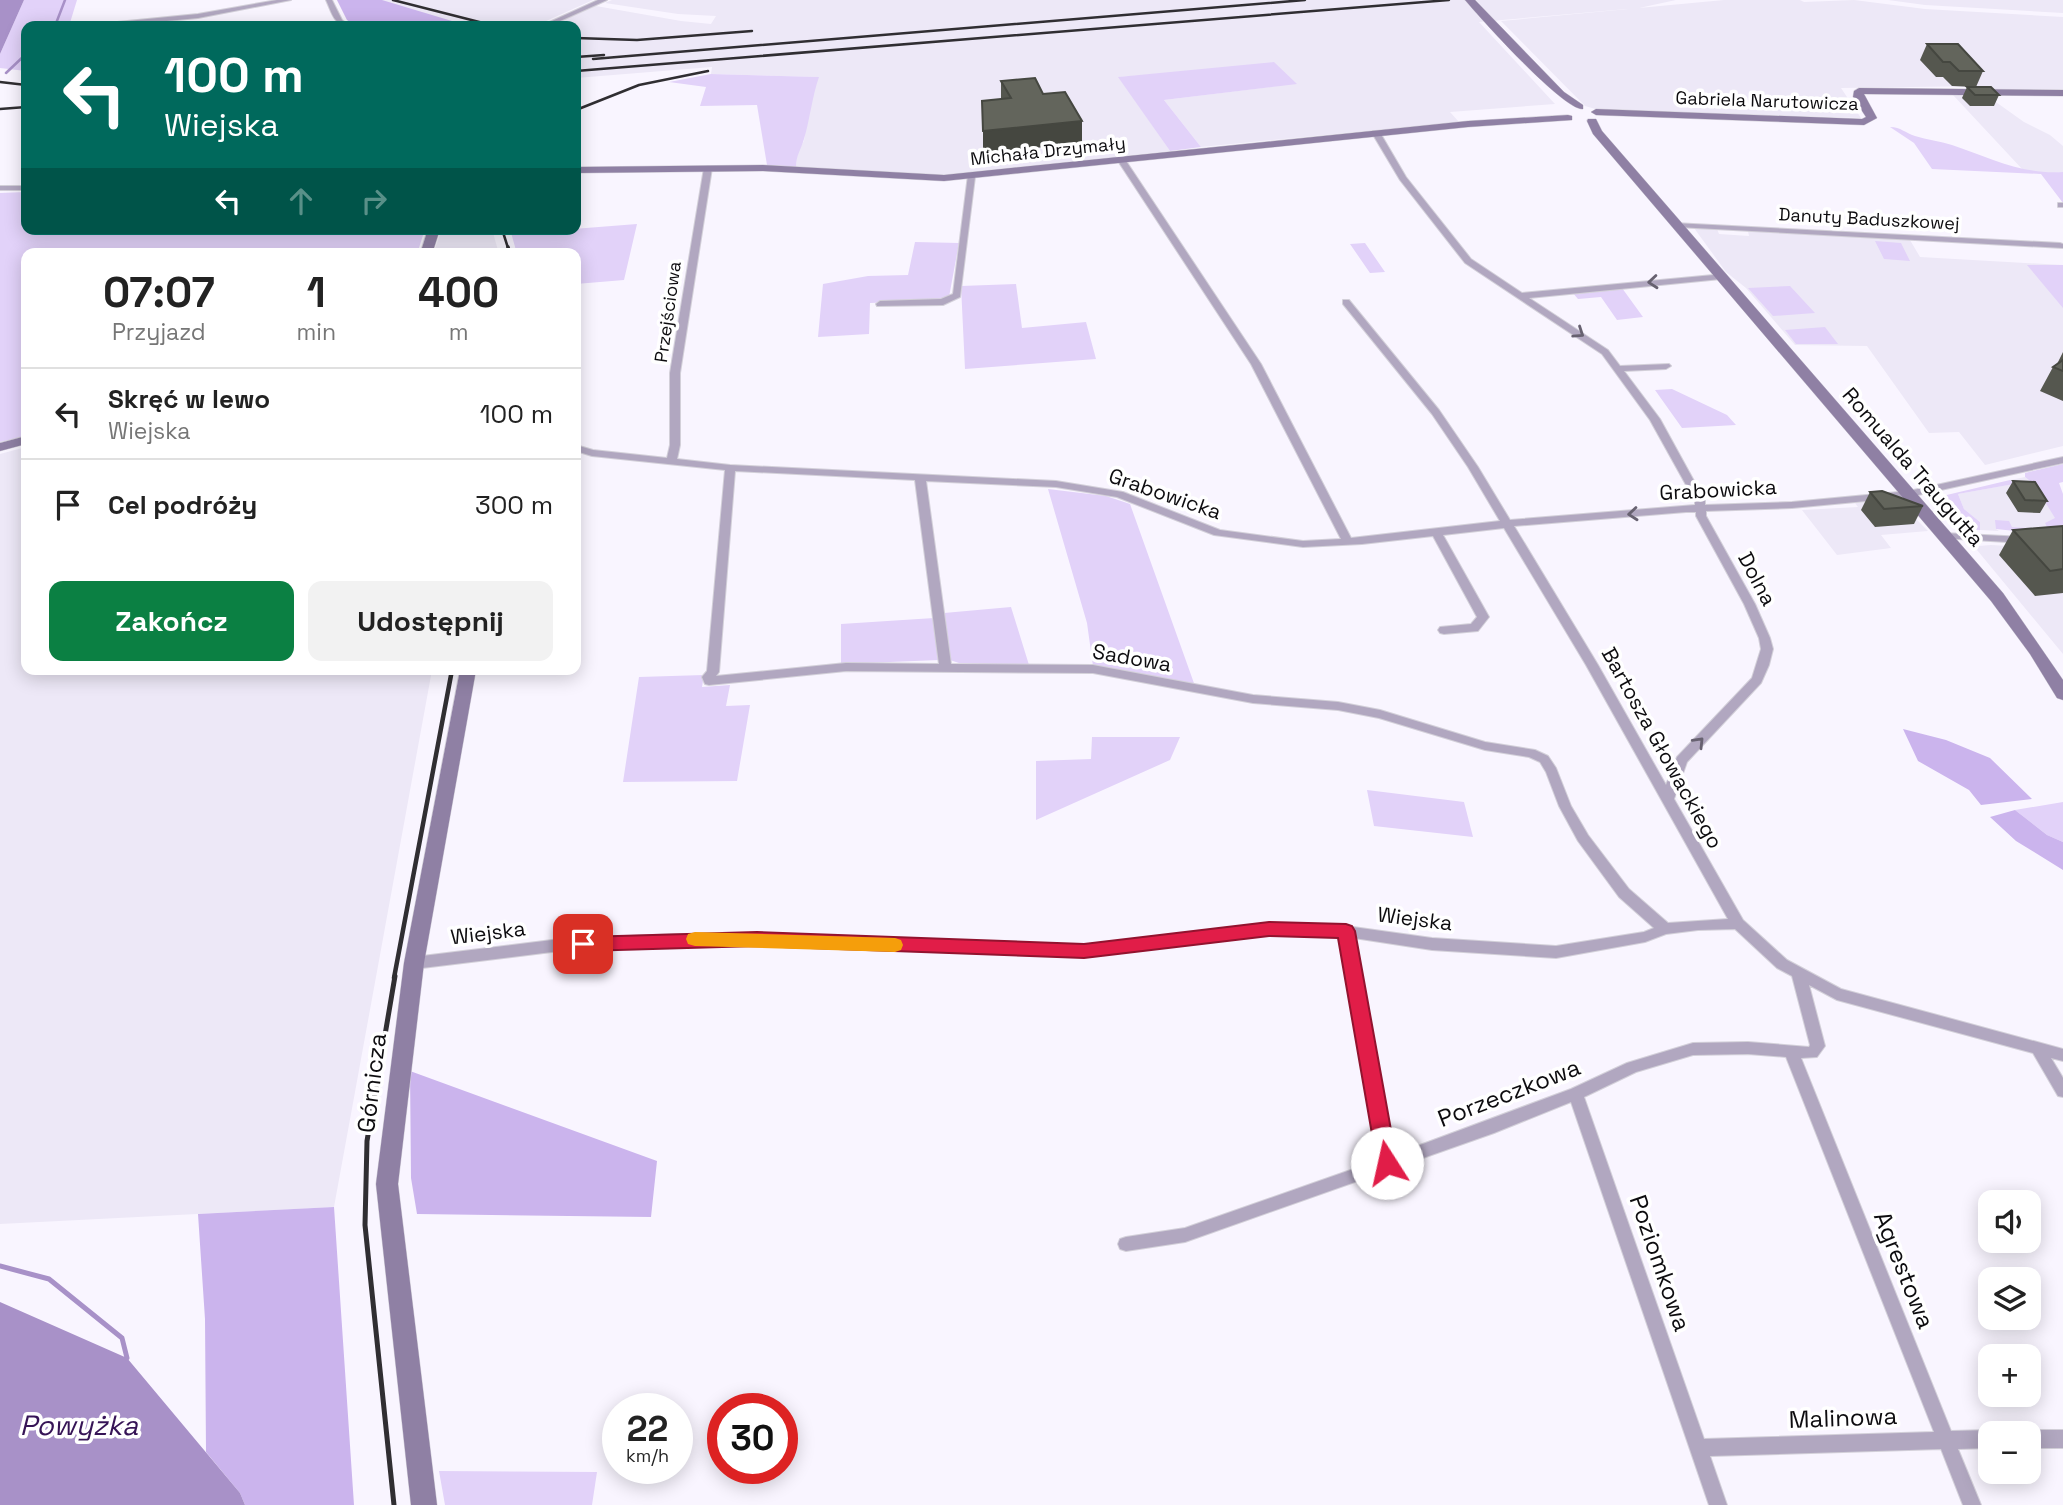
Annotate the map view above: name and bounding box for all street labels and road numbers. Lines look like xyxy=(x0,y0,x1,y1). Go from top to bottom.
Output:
street label: Gabriela Narutowicza xyxy=(1675,86,1859,115)
street label: Michała Drzymały xyxy=(969,131,1127,170)
street label: Danuty Baduszkowej xyxy=(1778,202,1960,235)
street label: Przejściowa xyxy=(649,260,686,364)
street label: Romualda Traugutta xyxy=(1837,381,1990,552)
street label: Grabowicka xyxy=(1105,462,1225,525)
street label: Grabowicka xyxy=(1659,473,1777,506)
street label: Dolna xyxy=(1732,547,1783,610)
street label: Sadowa xyxy=(1091,637,1174,678)
street label: Bartosza Głowackiego xyxy=(1596,642,1729,853)
street label: Wiejska xyxy=(1376,901,1454,936)
street label: Wiejska xyxy=(449,915,527,950)
street label: Górnicza xyxy=(350,1031,393,1135)
street label: Porzeczkowa xyxy=(1433,1051,1585,1134)
street label: Poziomkowa xyxy=(1623,1191,1698,1335)
street label: Agrestowa xyxy=(1867,1207,1942,1333)
street label: Malinowa xyxy=(1788,1400,1898,1435)

